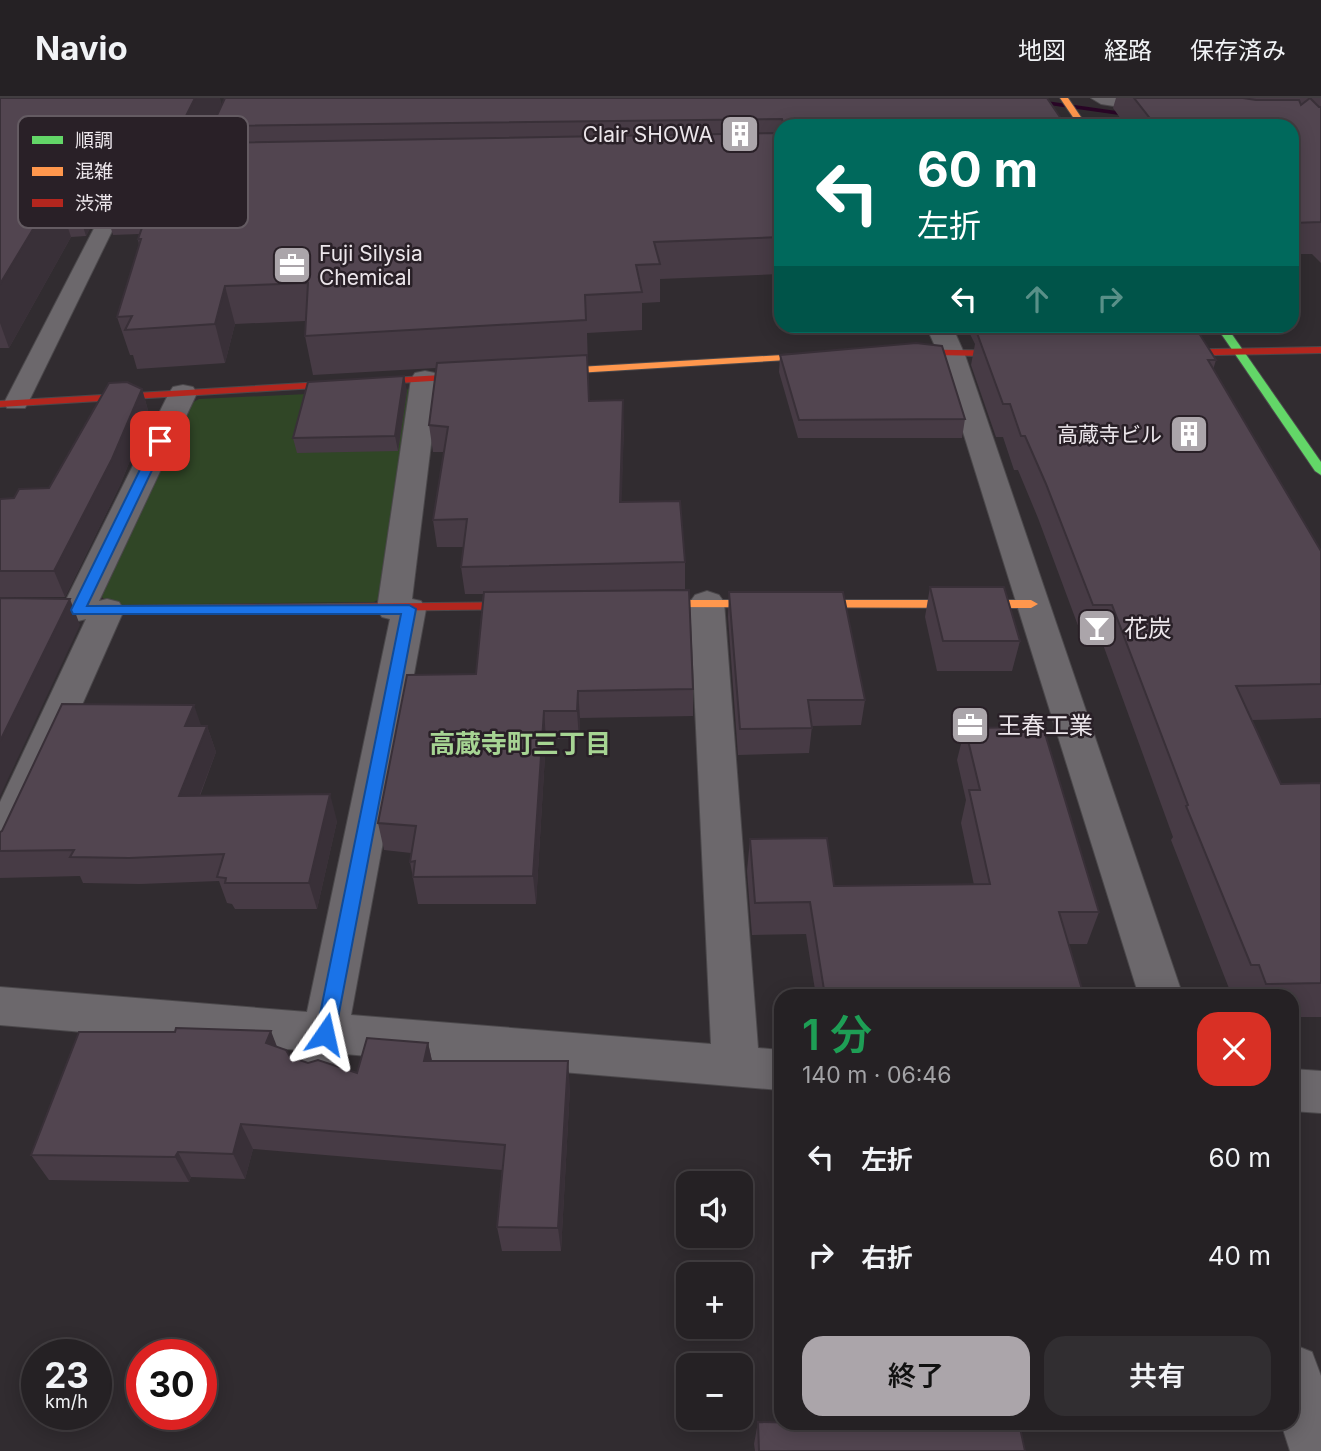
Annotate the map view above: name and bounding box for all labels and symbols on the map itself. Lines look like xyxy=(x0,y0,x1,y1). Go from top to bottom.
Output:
building icon: Clair SHOWA xyxy=(719,113,761,155)
legend xyxy=(18,116,248,228)
place label: Clair SHOWA xyxy=(583,122,713,147)
text: 順調 xyxy=(75,129,113,152)
text: 混雑 xyxy=(75,160,113,183)
text: 渋滞 xyxy=(75,192,113,215)
place label: Fuji Silysia Chemical xyxy=(319,241,423,290)
office icon: Fuji Silysia Chemical xyxy=(271,244,313,286)
pin xyxy=(130,411,190,471)
building icon: 高蔵寺ビル xyxy=(1168,413,1210,455)
place label: 高蔵寺ビル xyxy=(1057,422,1162,447)
bar icon: 花炭 xyxy=(1076,607,1118,649)
place label: 花炭 xyxy=(1124,614,1172,643)
office icon: 王春工業 xyxy=(949,704,991,746)
place label: 王春工業 xyxy=(997,711,1093,740)
district label: 高蔵寺町三丁目 xyxy=(429,728,611,759)
position arrow xyxy=(288,997,362,1071)
speed limit sign: 30 xyxy=(126,1339,217,1430)

